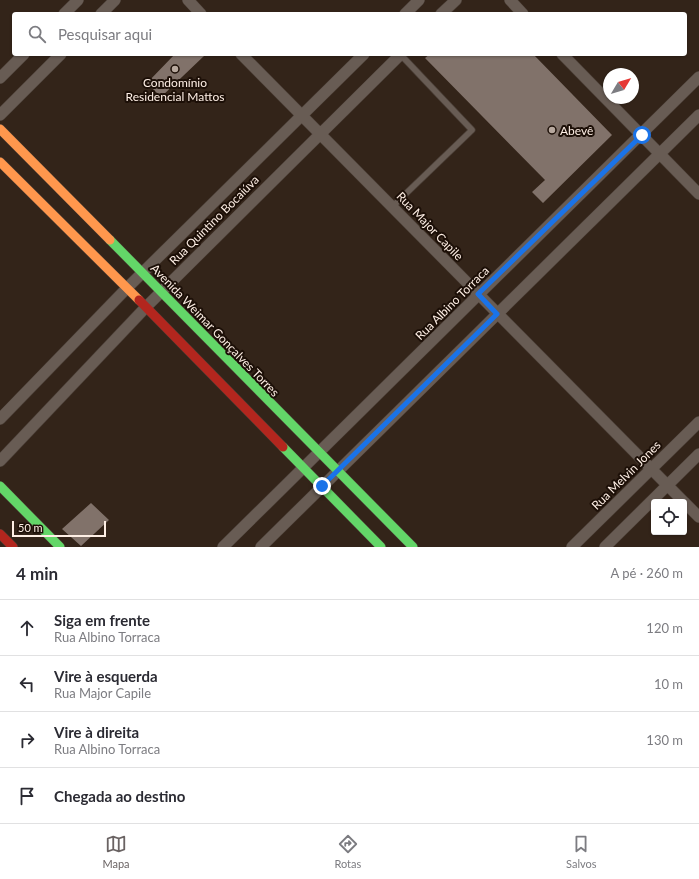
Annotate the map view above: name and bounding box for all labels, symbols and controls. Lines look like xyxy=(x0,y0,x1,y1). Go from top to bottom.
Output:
search box xyxy=(12,12,687,56)
icon: search xyxy=(26,23,48,45)
text: Pesquisar aqui xyxy=(58,25,152,43)
marker: Condomínio Residencial Mattos xyxy=(170,64,180,74)
north arrow xyxy=(603,68,639,104)
place label: Condomínio Residencial Mattos xyxy=(126,75,224,104)
place label: Abevê xyxy=(560,123,593,138)
marker: Abevê xyxy=(547,125,557,135)
route start xyxy=(633,126,651,144)
street label: Rua Quintino Bocaiúva xyxy=(166,172,262,268)
street label: Rua Major Capile xyxy=(393,189,467,263)
street label: Avenida Weimar Gonçalves Torres xyxy=(148,261,282,399)
street label: Rua Albino Torraca xyxy=(412,263,492,343)
street label: Rua Melvin Jones xyxy=(588,437,664,513)
route end xyxy=(313,477,331,495)
map controls xyxy=(651,499,687,535)
button: locate xyxy=(651,499,687,535)
scale bar xyxy=(12,519,106,538)
text: 50 m xyxy=(18,521,43,534)
text: 4 min xyxy=(16,563,58,584)
text: A pé · 260 m xyxy=(610,565,683,581)
text: Siga em frente xyxy=(54,611,150,629)
icon: ahead xyxy=(16,617,38,639)
text: 120 m xyxy=(646,620,683,636)
text: Rua Albino Torraca xyxy=(54,629,160,645)
text: Vire à esquerda xyxy=(54,667,158,685)
icon: left xyxy=(16,673,38,695)
text: 10 m xyxy=(654,676,683,692)
text: Rua Major Capile xyxy=(54,685,151,701)
text: Vire à direita xyxy=(54,723,139,741)
icon: right xyxy=(16,729,38,751)
text: 130 m xyxy=(646,732,683,748)
text: Rua Albino Torraca xyxy=(54,741,160,757)
icon: arrive xyxy=(16,785,38,807)
text: Chegada ao destino xyxy=(54,787,185,805)
tab: Mapa xyxy=(102,833,130,870)
tab: Rotas xyxy=(334,833,361,870)
tab: Salvos xyxy=(566,833,597,870)

